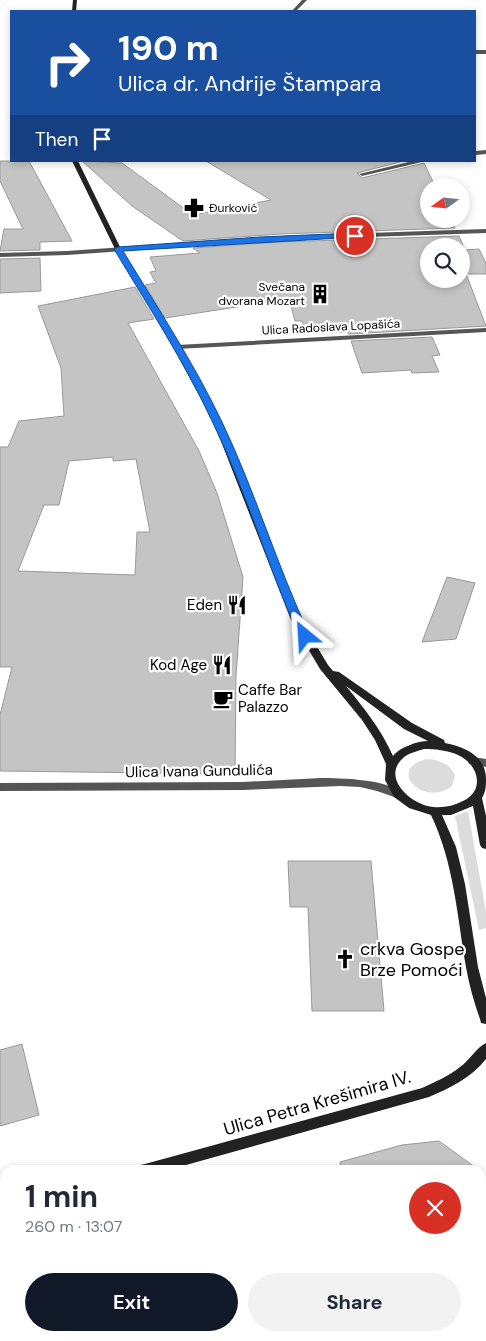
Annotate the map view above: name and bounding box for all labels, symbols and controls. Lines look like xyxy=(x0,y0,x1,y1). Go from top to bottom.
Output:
text: 190 m xyxy=(118,25,219,71)
icon: right xyxy=(35,30,100,95)
text: Ulica dr. Andrije Štampara xyxy=(118,69,381,98)
icon: arrive xyxy=(88,125,116,153)
text: Then xyxy=(35,127,78,152)
north arrow xyxy=(420,178,470,228)
map controls xyxy=(420,178,470,288)
pharmacy icon: Đurković xyxy=(183,197,205,219)
place label: Đurković xyxy=(209,200,257,216)
pin xyxy=(334,215,376,257)
icon: arrive xyxy=(341,222,369,250)
button: search xyxy=(420,238,470,288)
place label: Svečana dvorana Mozart xyxy=(218,279,305,309)
building icon: Svečana dvorana Mozart xyxy=(309,283,331,305)
street label: Ulica Radoslava Lopašića xyxy=(261,315,401,339)
restaurant icon: Eden xyxy=(226,594,248,616)
place label: Eden xyxy=(187,595,222,615)
position arrow xyxy=(278,609,330,661)
restaurant icon: Kod Age xyxy=(211,654,233,676)
place label: Kod Age xyxy=(150,655,207,675)
place label: Caffe Bar Palazzo xyxy=(238,680,303,717)
cafe icon: Caffe Bar Palazzo xyxy=(212,688,234,710)
street label: Ulica Ivana Gundulića xyxy=(125,760,273,782)
place label: crkva Gospe Brze Pomoći xyxy=(360,937,465,982)
church icon: crkva Gospe Brze Pomoći xyxy=(334,948,356,970)
street label: Ulica Petra Krešimira IV. xyxy=(221,1065,413,1141)
text: 1 min xyxy=(25,1177,98,1216)
button: close xyxy=(409,1182,461,1234)
text: 260 m · 13:07 xyxy=(25,1216,122,1237)
button: Exit xyxy=(25,1273,238,1331)
button: Share xyxy=(248,1273,461,1331)

